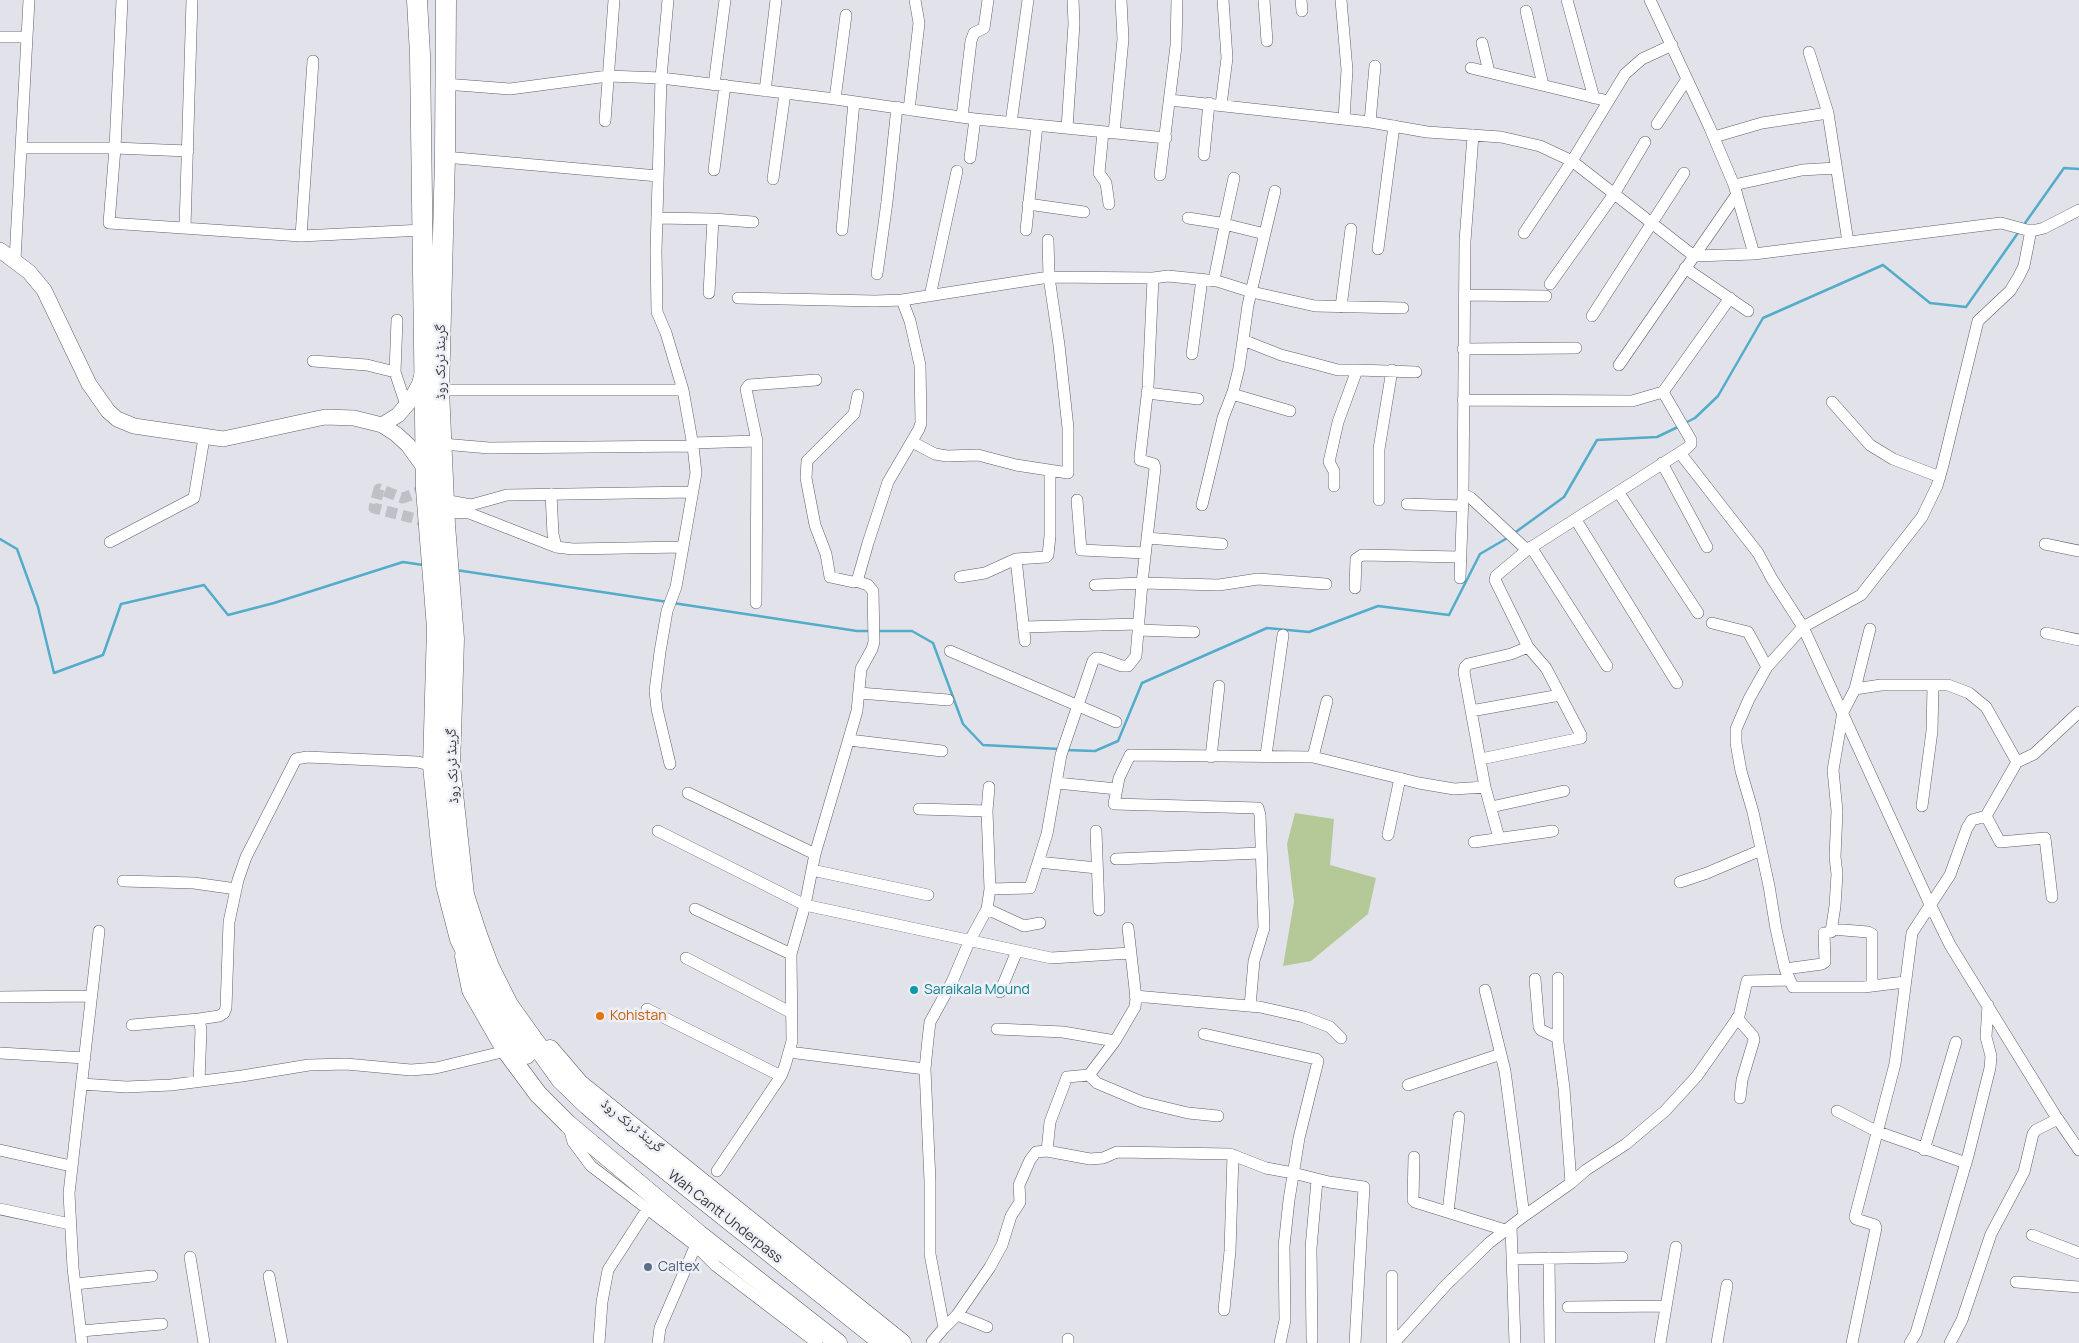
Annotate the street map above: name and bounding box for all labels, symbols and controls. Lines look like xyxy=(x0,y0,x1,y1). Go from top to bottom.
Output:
street label: گرینڈ ٹرنک روڈ xyxy=(433,324,449,400)
street label: گرینڈ ٹرنک روڈ xyxy=(443,728,463,804)
place label: Saraikala Mound xyxy=(924,982,1030,998)
marker: Saraikala Mound xyxy=(908,984,920,996)
place label: Kohistan xyxy=(610,1008,667,1024)
marker: Kohistan xyxy=(594,1010,606,1022)
street label: گرینڈ ٹرنک روڈ xyxy=(597,1096,667,1156)
street label: Wah Cantt Underpass xyxy=(664,1167,786,1267)
place label: Caltex xyxy=(658,1259,700,1275)
marker: Caltex xyxy=(642,1261,654,1273)

